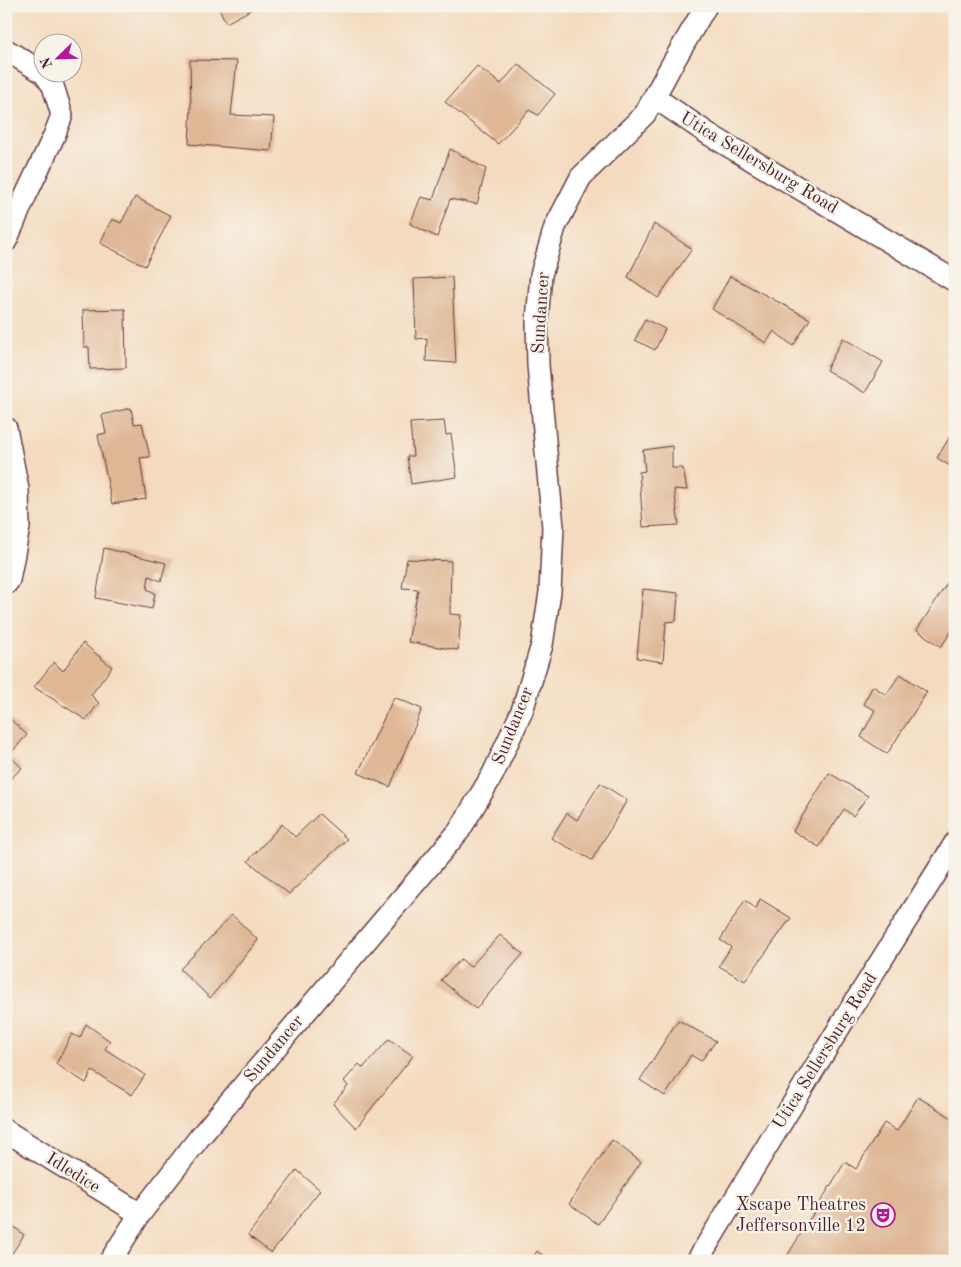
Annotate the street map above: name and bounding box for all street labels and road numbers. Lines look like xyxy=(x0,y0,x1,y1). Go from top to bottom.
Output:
street label: Utica Sellersburg Road xyxy=(677,109,841,217)
street label: Sundancer xyxy=(529,271,553,355)
street label: Sundancer xyxy=(489,684,537,767)
street label: Utica Sellersburg Road xyxy=(769,970,881,1132)
street label: Sundancer xyxy=(241,1011,308,1086)
street label: Idledice xyxy=(43,1149,103,1197)

